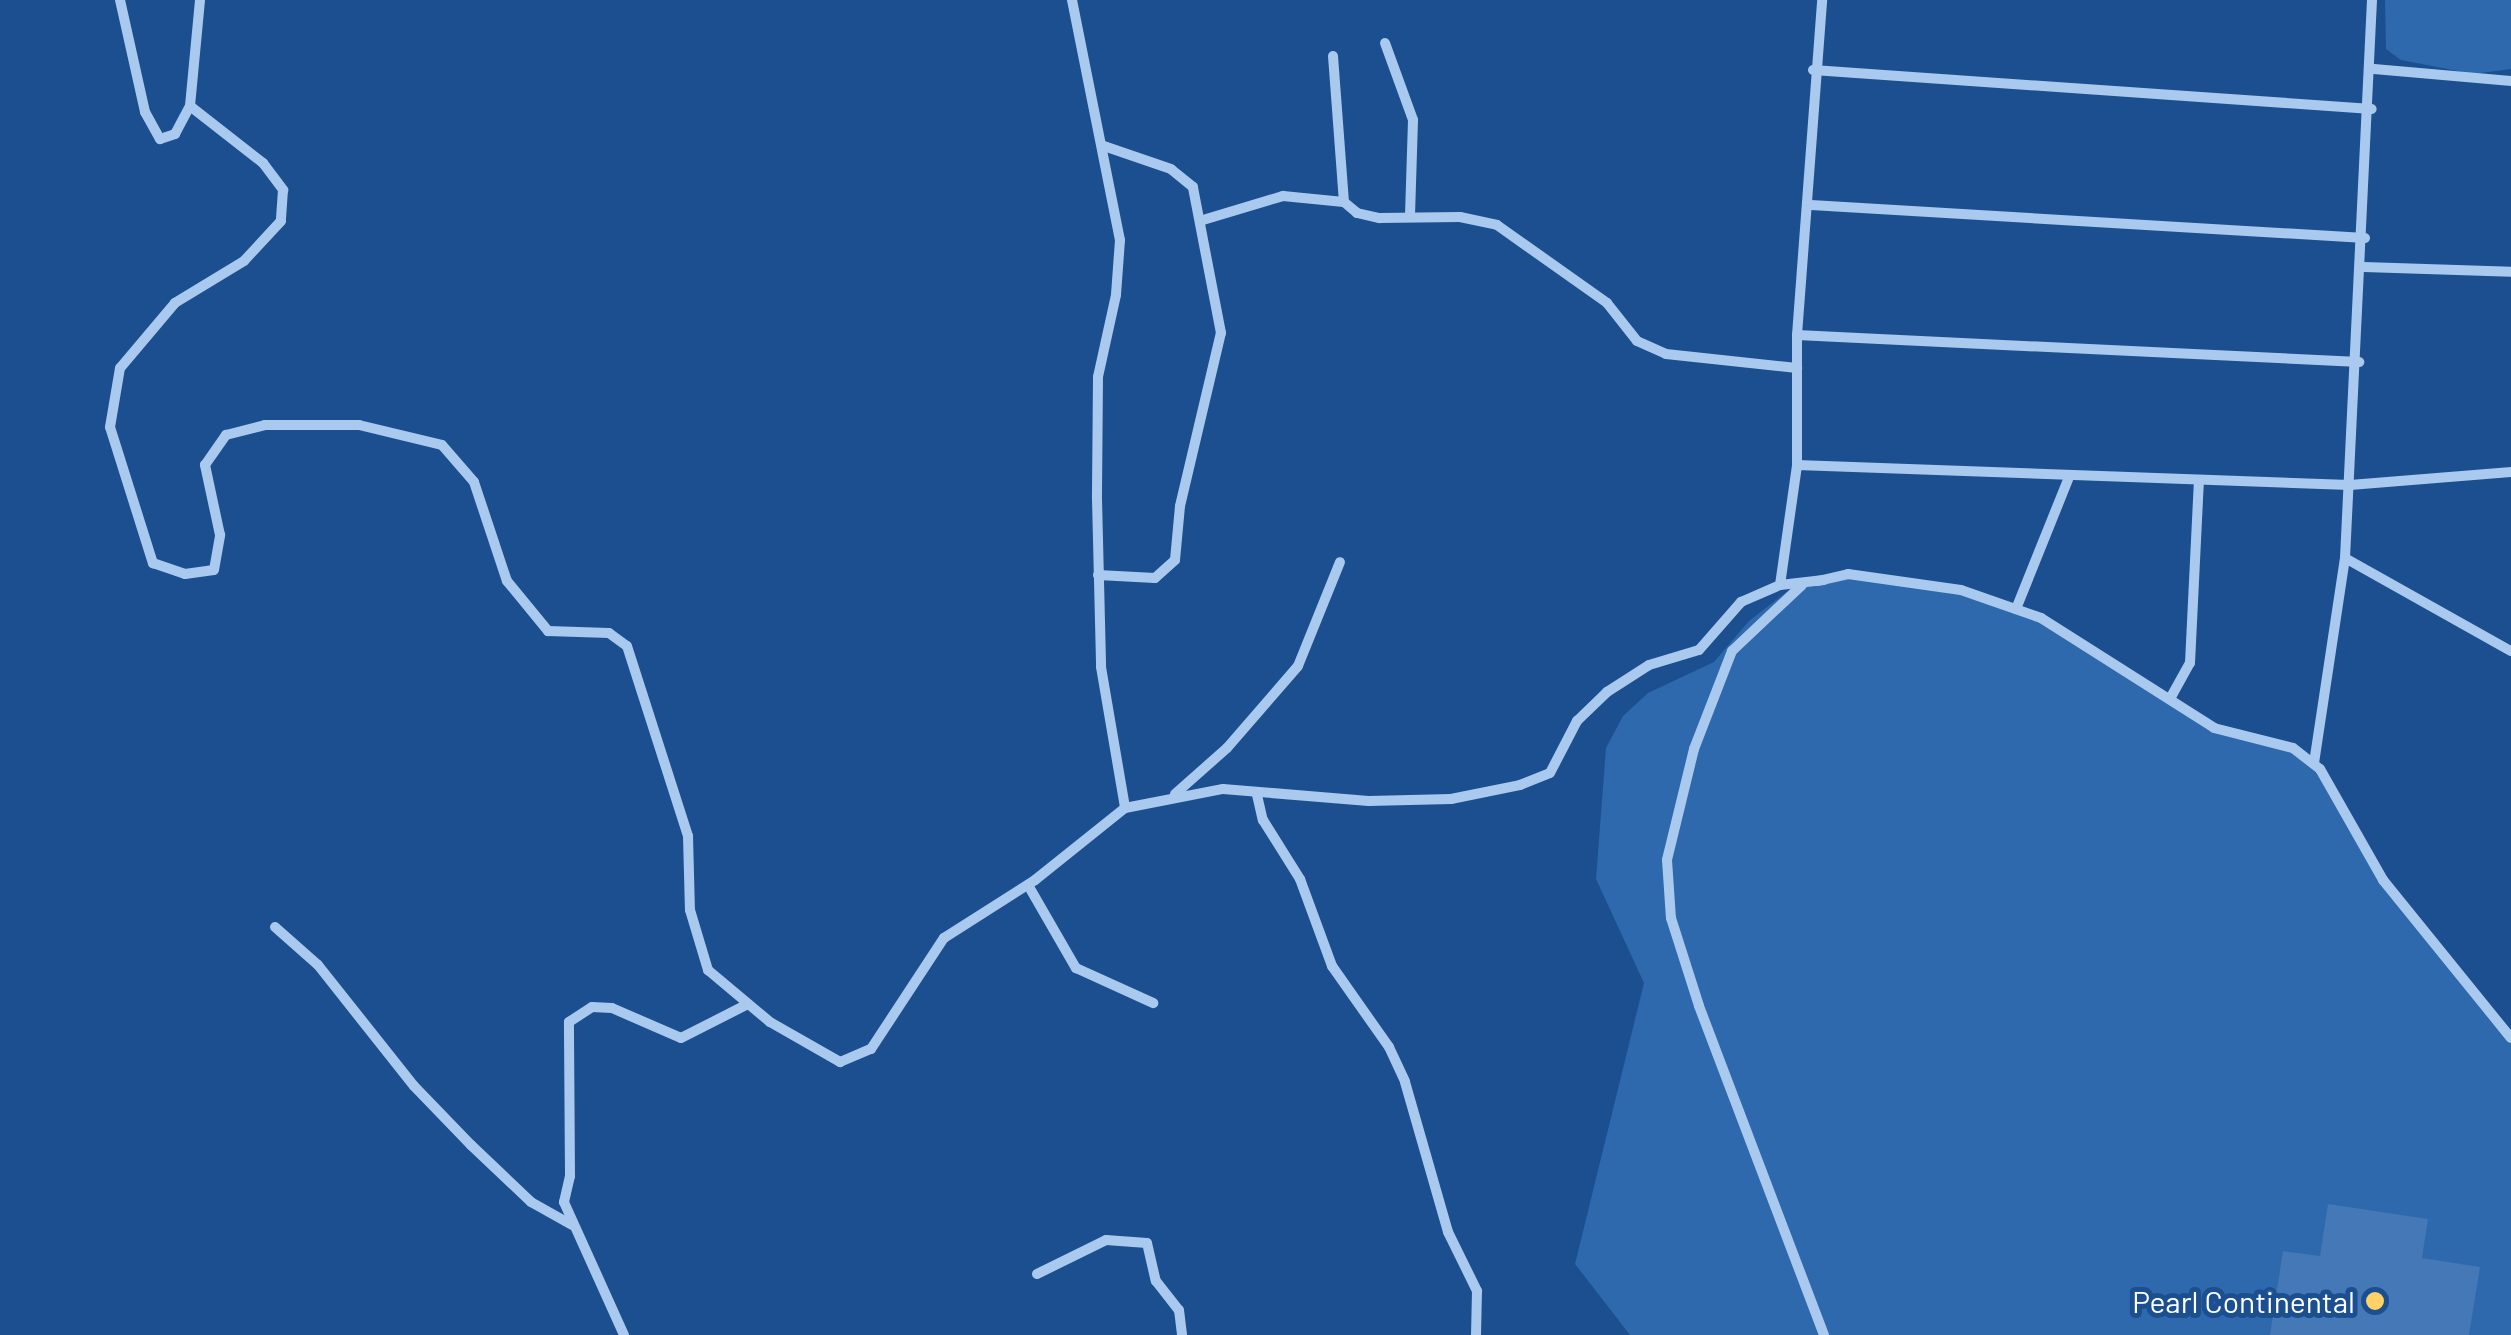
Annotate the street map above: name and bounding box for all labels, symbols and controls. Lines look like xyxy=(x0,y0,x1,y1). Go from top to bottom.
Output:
place label: Pearl Continental xyxy=(2132,1283,2355,1319)
marker: Pearl Continental xyxy=(2364,1290,2386,1312)

